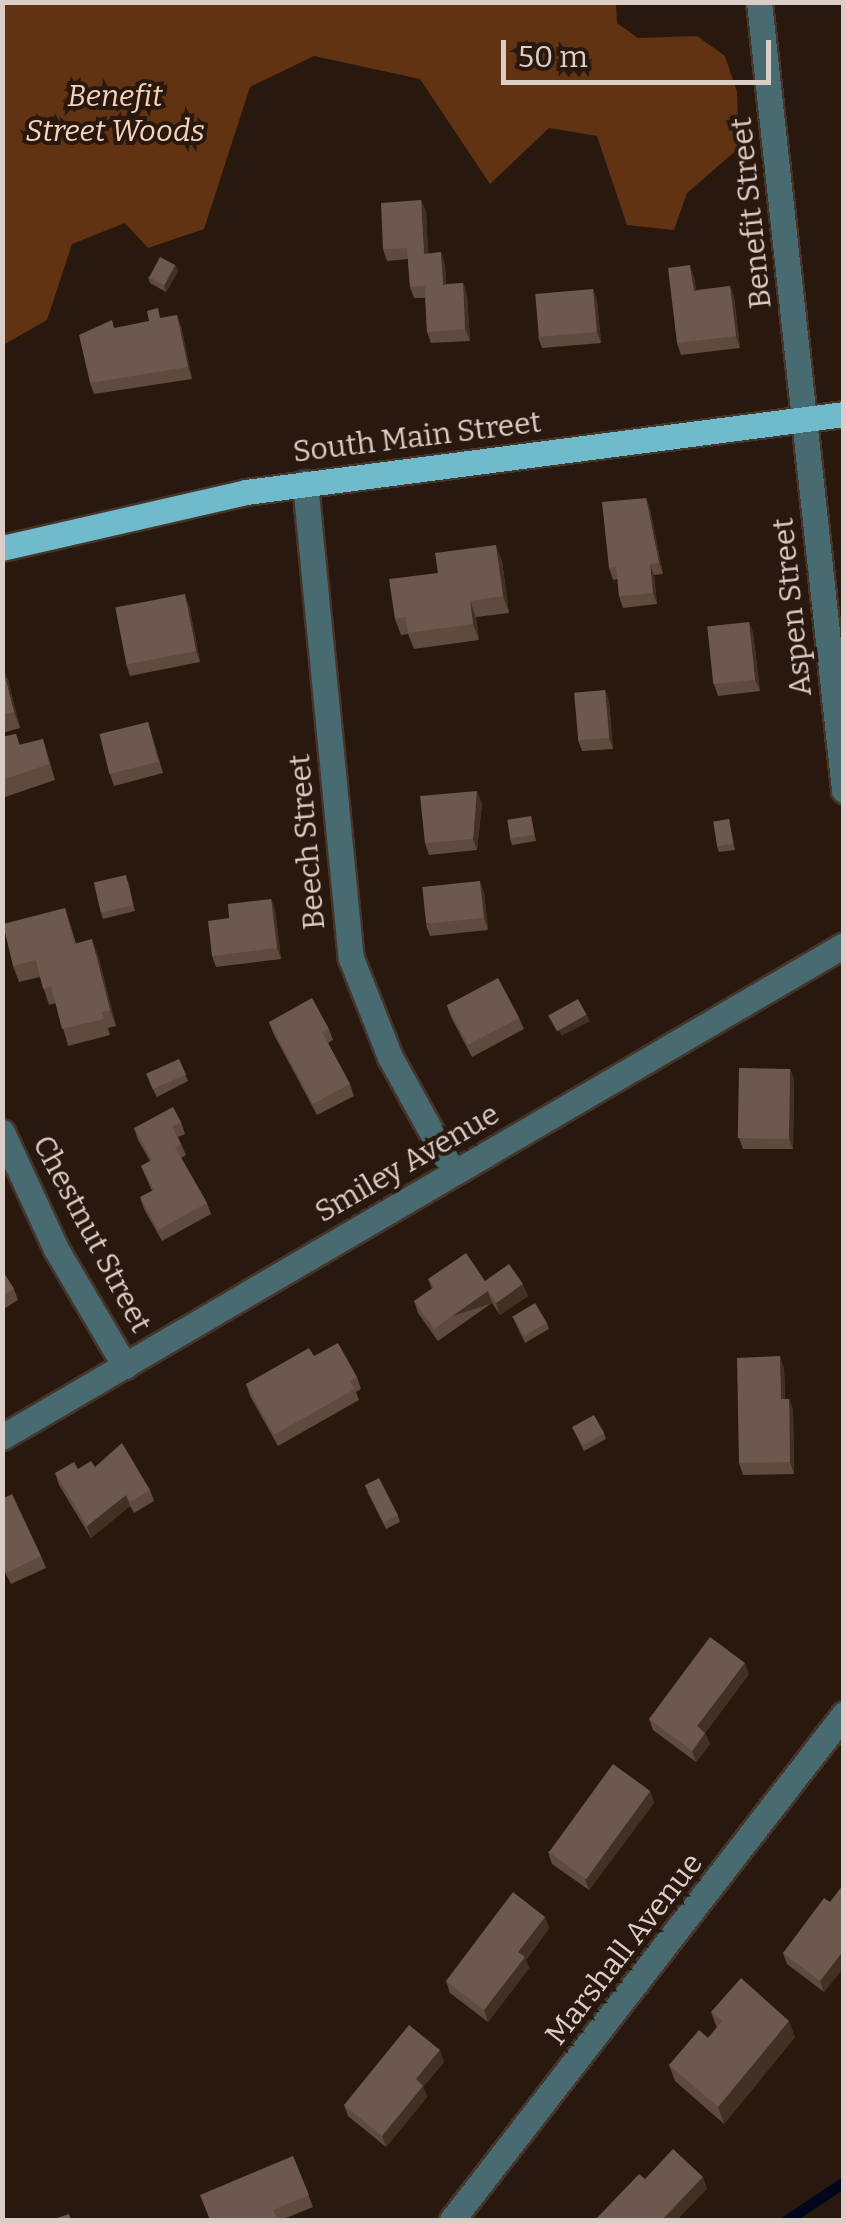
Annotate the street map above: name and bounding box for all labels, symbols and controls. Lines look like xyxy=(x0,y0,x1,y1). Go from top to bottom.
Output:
scale bar xyxy=(506,20,776,82)
text: 50 m xyxy=(518,39,588,75)
park label: Benefit Street Woods xyxy=(25,78,205,148)
street label: Benefit Street xyxy=(723,116,779,310)
street label: South Main Street xyxy=(291,404,543,470)
street label: Aspen Street xyxy=(765,516,819,698)
street label: Beech Street xyxy=(281,753,333,931)
street label: Smiley Avenue xyxy=(309,1096,505,1230)
street label: Chestnut Street xyxy=(25,1129,159,1339)
street label: Marshall Avenue xyxy=(538,1846,710,2052)

